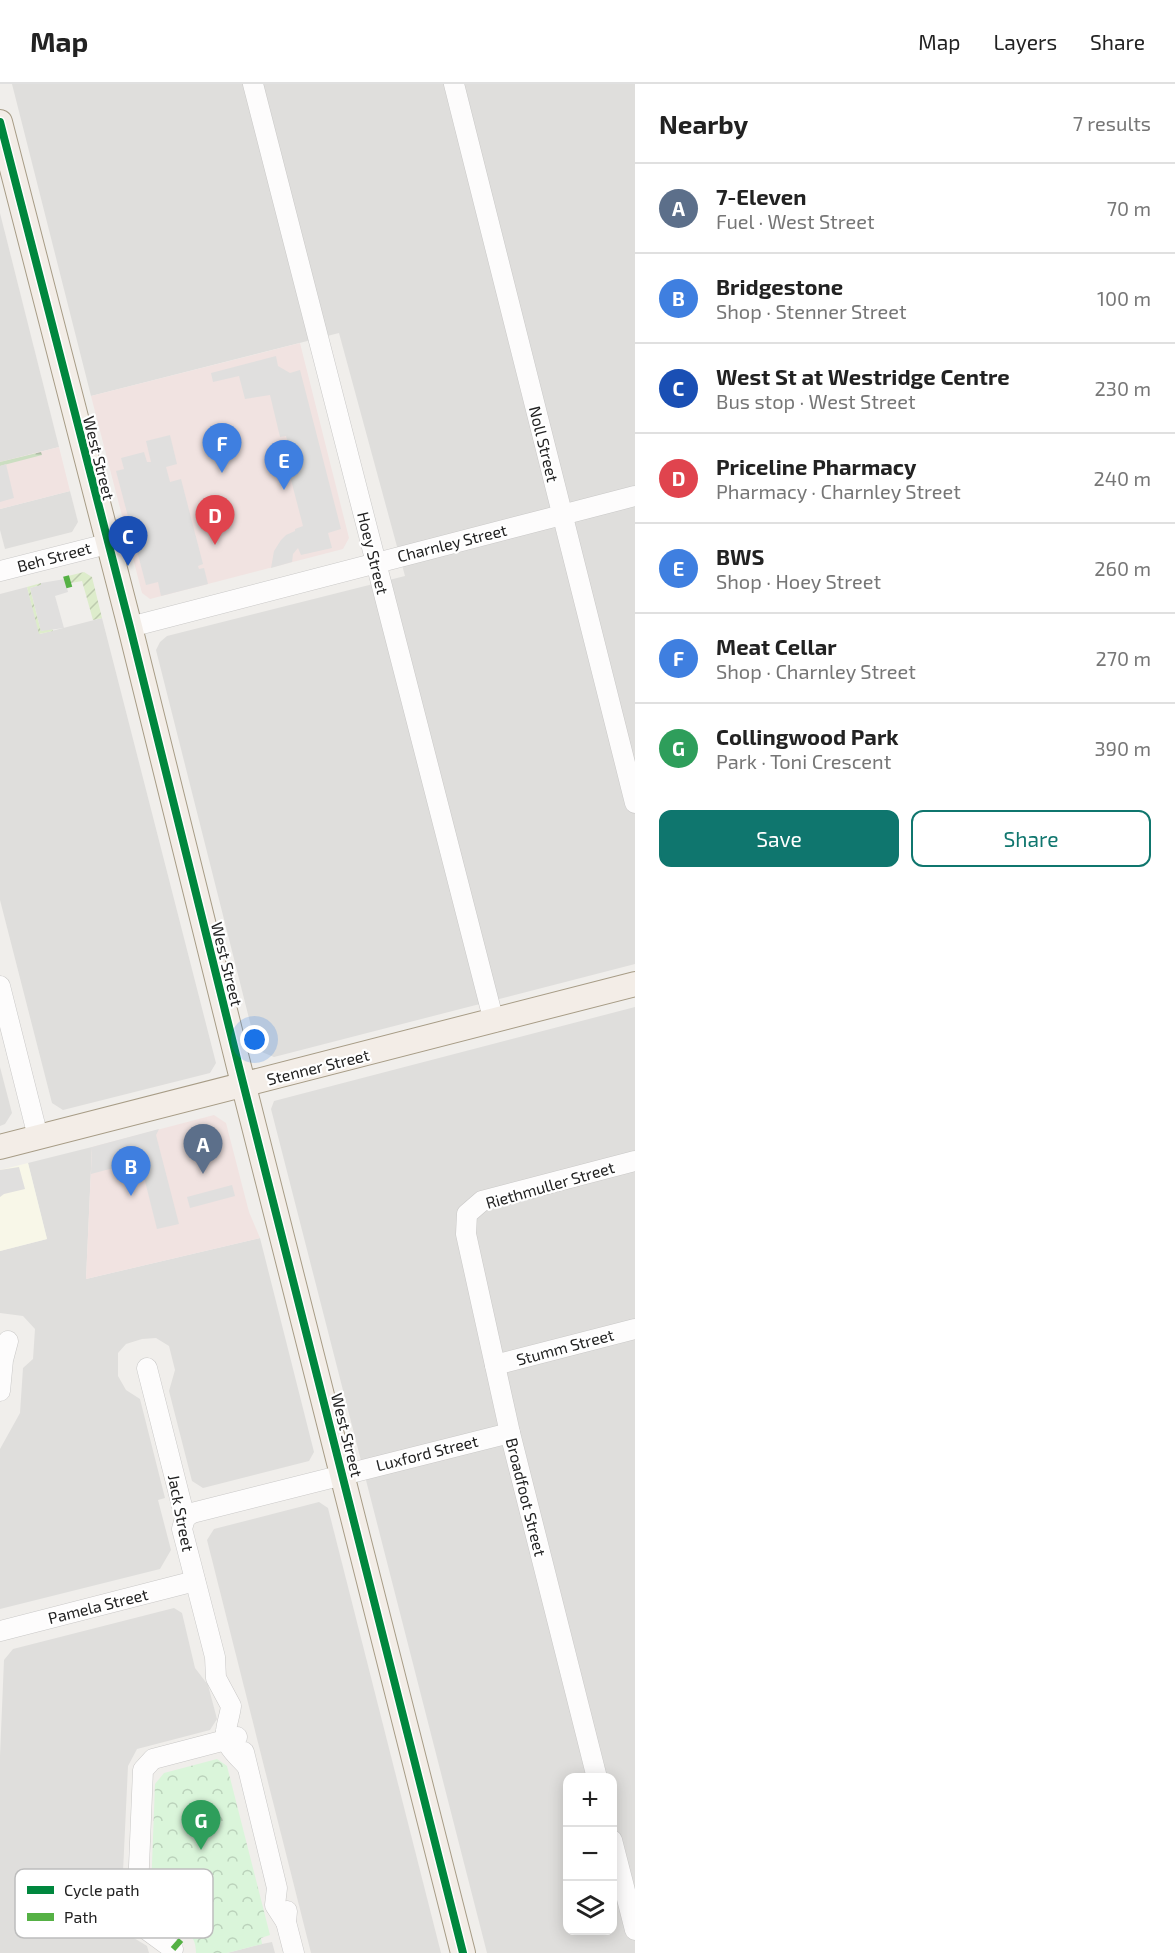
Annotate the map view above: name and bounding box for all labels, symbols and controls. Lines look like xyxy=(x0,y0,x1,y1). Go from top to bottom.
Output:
text: Map xyxy=(30,24,88,58)
text: Map xyxy=(918,29,960,54)
text: Layers xyxy=(993,29,1057,54)
text: Share xyxy=(1090,29,1145,54)
text: Nearby xyxy=(659,108,748,139)
text: 7 results xyxy=(1073,111,1151,135)
text: 7-Eleven xyxy=(716,183,806,209)
text: A xyxy=(672,196,685,220)
text: 70 m xyxy=(1107,196,1151,220)
text: Fuel · West Street xyxy=(716,209,875,233)
text: Bridgestone xyxy=(716,273,843,299)
text: B xyxy=(672,286,685,310)
text: 100 m xyxy=(1097,286,1151,310)
text: Shop · Stenner Street xyxy=(716,299,907,323)
text: West St at Westridge Centre xyxy=(716,363,1010,389)
text: C xyxy=(673,376,684,400)
text: 230 m xyxy=(1095,376,1151,400)
text: Bus stop · West Street xyxy=(716,389,916,413)
street label: Noll Street xyxy=(526,404,563,484)
street label: West Street xyxy=(80,414,119,502)
pin: F xyxy=(202,424,242,473)
pin: E xyxy=(264,440,304,490)
text: Priceline Pharmacy xyxy=(716,453,917,479)
text: D xyxy=(672,466,685,490)
text: 240 m xyxy=(1093,466,1151,490)
text: Pharmacy · Charnley Street xyxy=(716,479,961,503)
pin: D xyxy=(196,496,234,545)
street label: Hoey Street xyxy=(354,510,393,596)
pin: C xyxy=(108,516,148,566)
street label: Charnley Street xyxy=(395,520,509,565)
street label: Beh Street xyxy=(15,538,93,576)
text: BWS xyxy=(716,543,764,569)
text: E xyxy=(673,556,684,580)
text: 260 m xyxy=(1094,556,1151,580)
text: Shop · Hoey Street xyxy=(716,569,881,593)
text: Meat Cellar xyxy=(716,633,837,659)
text: F xyxy=(673,646,684,670)
text: 270 m xyxy=(1095,646,1151,670)
text: Shop · Charnley Street xyxy=(716,659,916,683)
text: Collingwood Park xyxy=(716,723,899,749)
text: G xyxy=(672,736,685,760)
text: 390 m xyxy=(1094,736,1151,760)
text: Park · Toni Crescent xyxy=(716,749,891,773)
button: Save xyxy=(659,810,899,867)
button: Share xyxy=(911,810,1151,867)
street label: West Street xyxy=(208,920,247,1008)
your location xyxy=(240,1025,269,1054)
street label: Stenner Street xyxy=(265,1045,371,1088)
pin: A xyxy=(184,1124,222,1174)
pin: B xyxy=(112,1146,150,1196)
street label: Riethmuller Street xyxy=(483,1157,616,1212)
street label: Stumm Street xyxy=(514,1324,616,1369)
street label: West Street xyxy=(328,1391,367,1479)
street label: Luxford Street xyxy=(374,1431,480,1474)
street label: Broadfoot Street xyxy=(503,1436,550,1558)
street label: Jack Street xyxy=(165,1473,198,1553)
street label: Pamela Street xyxy=(46,1584,150,1627)
map controls xyxy=(563,1773,617,1935)
button: + xyxy=(563,1773,617,1827)
pin: G xyxy=(182,1800,220,1850)
button: − xyxy=(563,1827,617,1881)
legend xyxy=(15,1869,213,1938)
text: Cycle path xyxy=(64,1880,140,1899)
button: layers xyxy=(563,1881,617,1935)
text: Path xyxy=(64,1907,98,1926)

